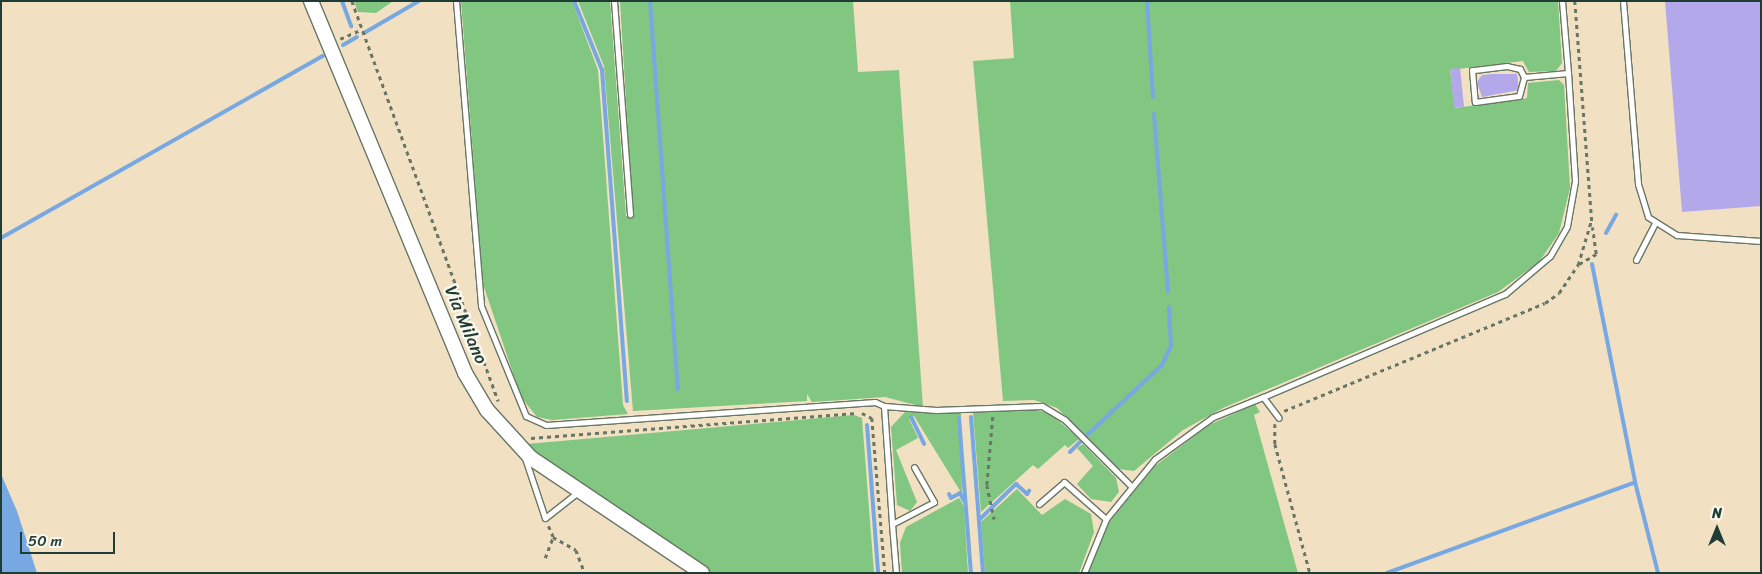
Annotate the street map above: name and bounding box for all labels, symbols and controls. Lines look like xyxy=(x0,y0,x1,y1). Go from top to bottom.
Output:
street label: Via Milano xyxy=(440,283,492,367)
text: N xyxy=(1712,501,1722,526)
north arrow xyxy=(1692,504,1742,554)
scale bar xyxy=(22,522,118,554)
text: 50 m xyxy=(28,528,62,554)

